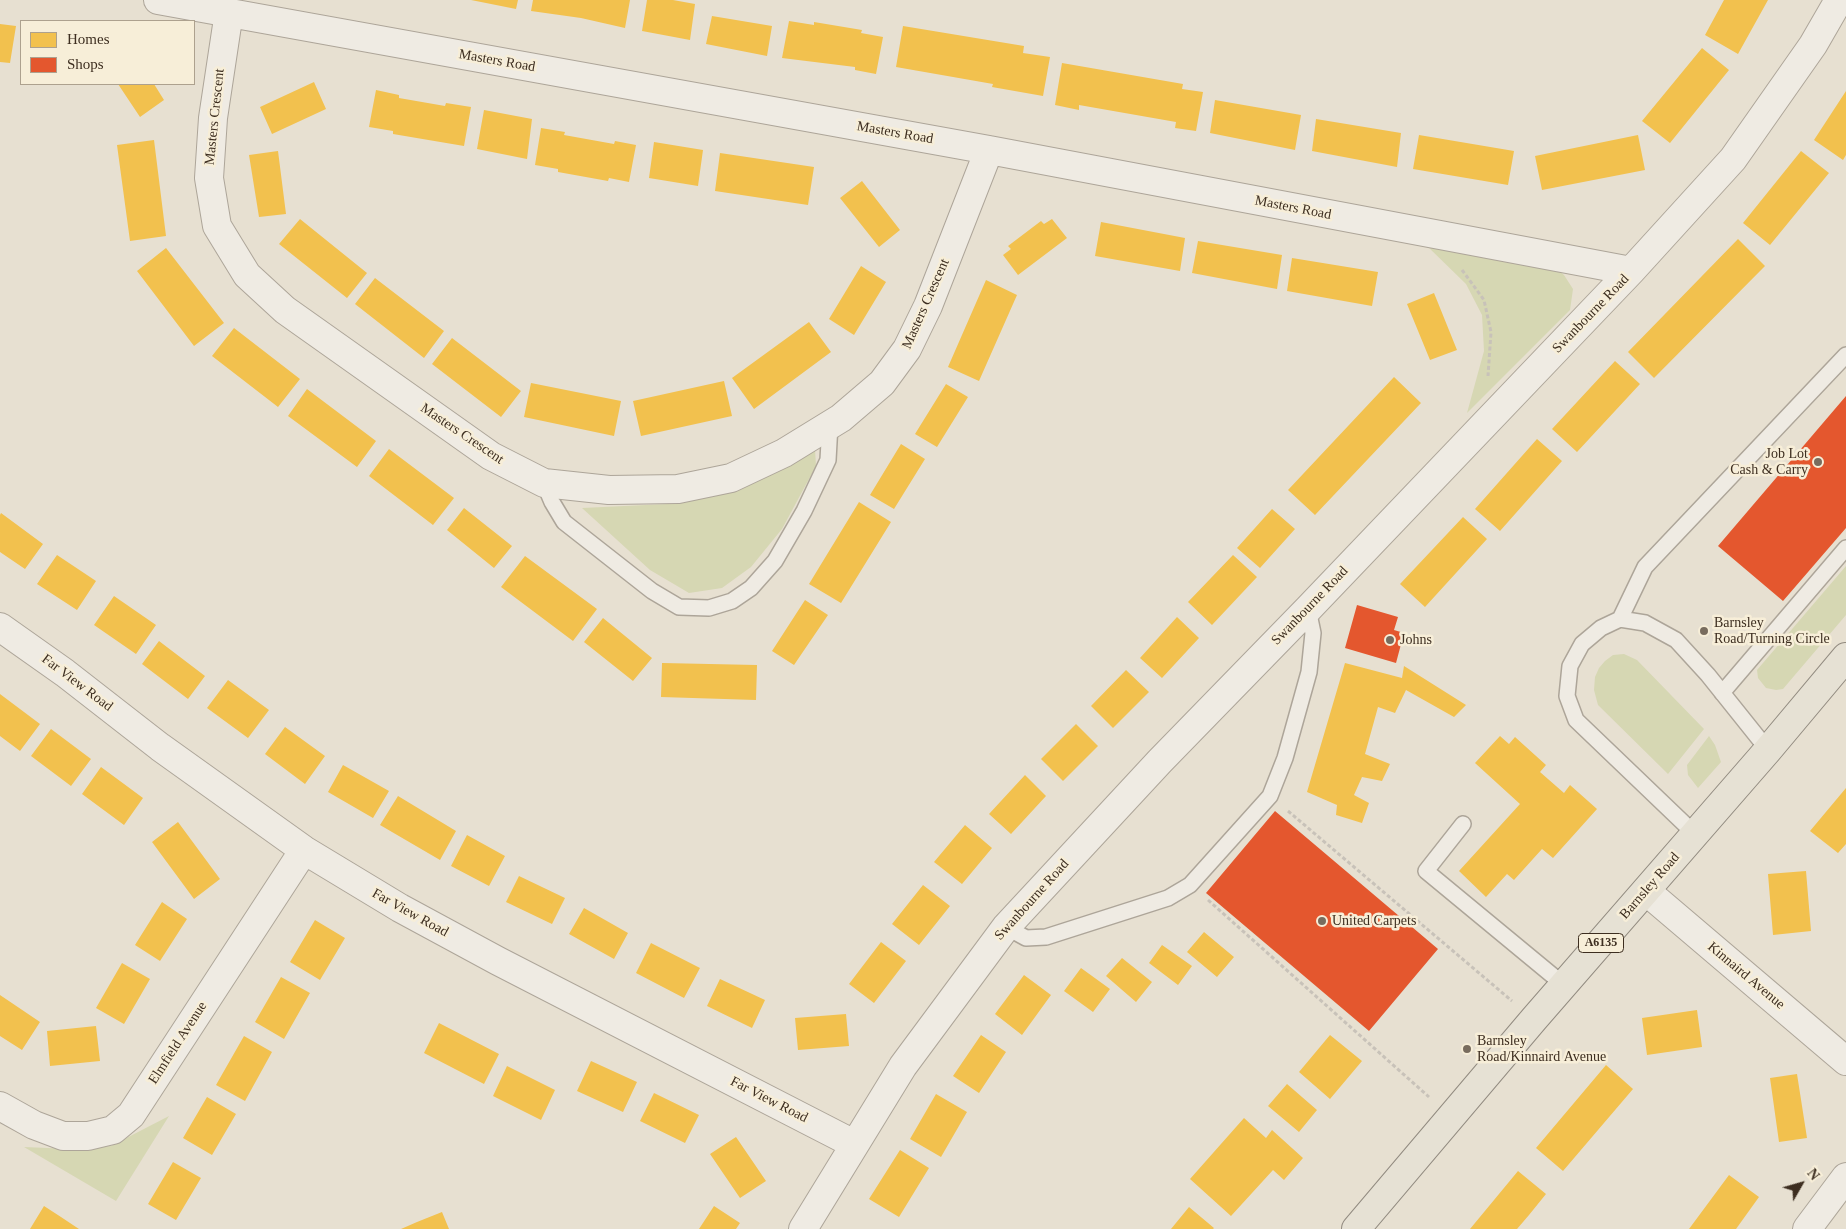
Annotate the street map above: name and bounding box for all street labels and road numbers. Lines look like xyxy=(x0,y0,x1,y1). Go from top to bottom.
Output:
street label: Masters Road xyxy=(457,46,537,76)
street label: Masters Crescent xyxy=(202,68,228,166)
street label: Masters Road xyxy=(855,118,935,148)
street label: Masters Road xyxy=(1253,192,1333,224)
street label: Masters Crescent xyxy=(899,256,953,352)
street label: Swanbourne Road xyxy=(1549,271,1633,357)
street label: Masters Crescent xyxy=(417,400,507,468)
street label: Swanbourne Road xyxy=(1268,563,1352,649)
street label: Far View Road xyxy=(38,651,116,715)
street label: Barnsley Road xyxy=(1616,849,1684,923)
street label: Swanbourne Road xyxy=(991,856,1073,944)
street label: Far View Road xyxy=(369,885,451,941)
road number: A6135 xyxy=(1578,934,1624,952)
street label: Kinnaird Avenue xyxy=(1704,939,1788,1013)
street label: Elmfield Avenue xyxy=(145,999,211,1087)
street label: Far View Road xyxy=(727,1073,811,1127)

